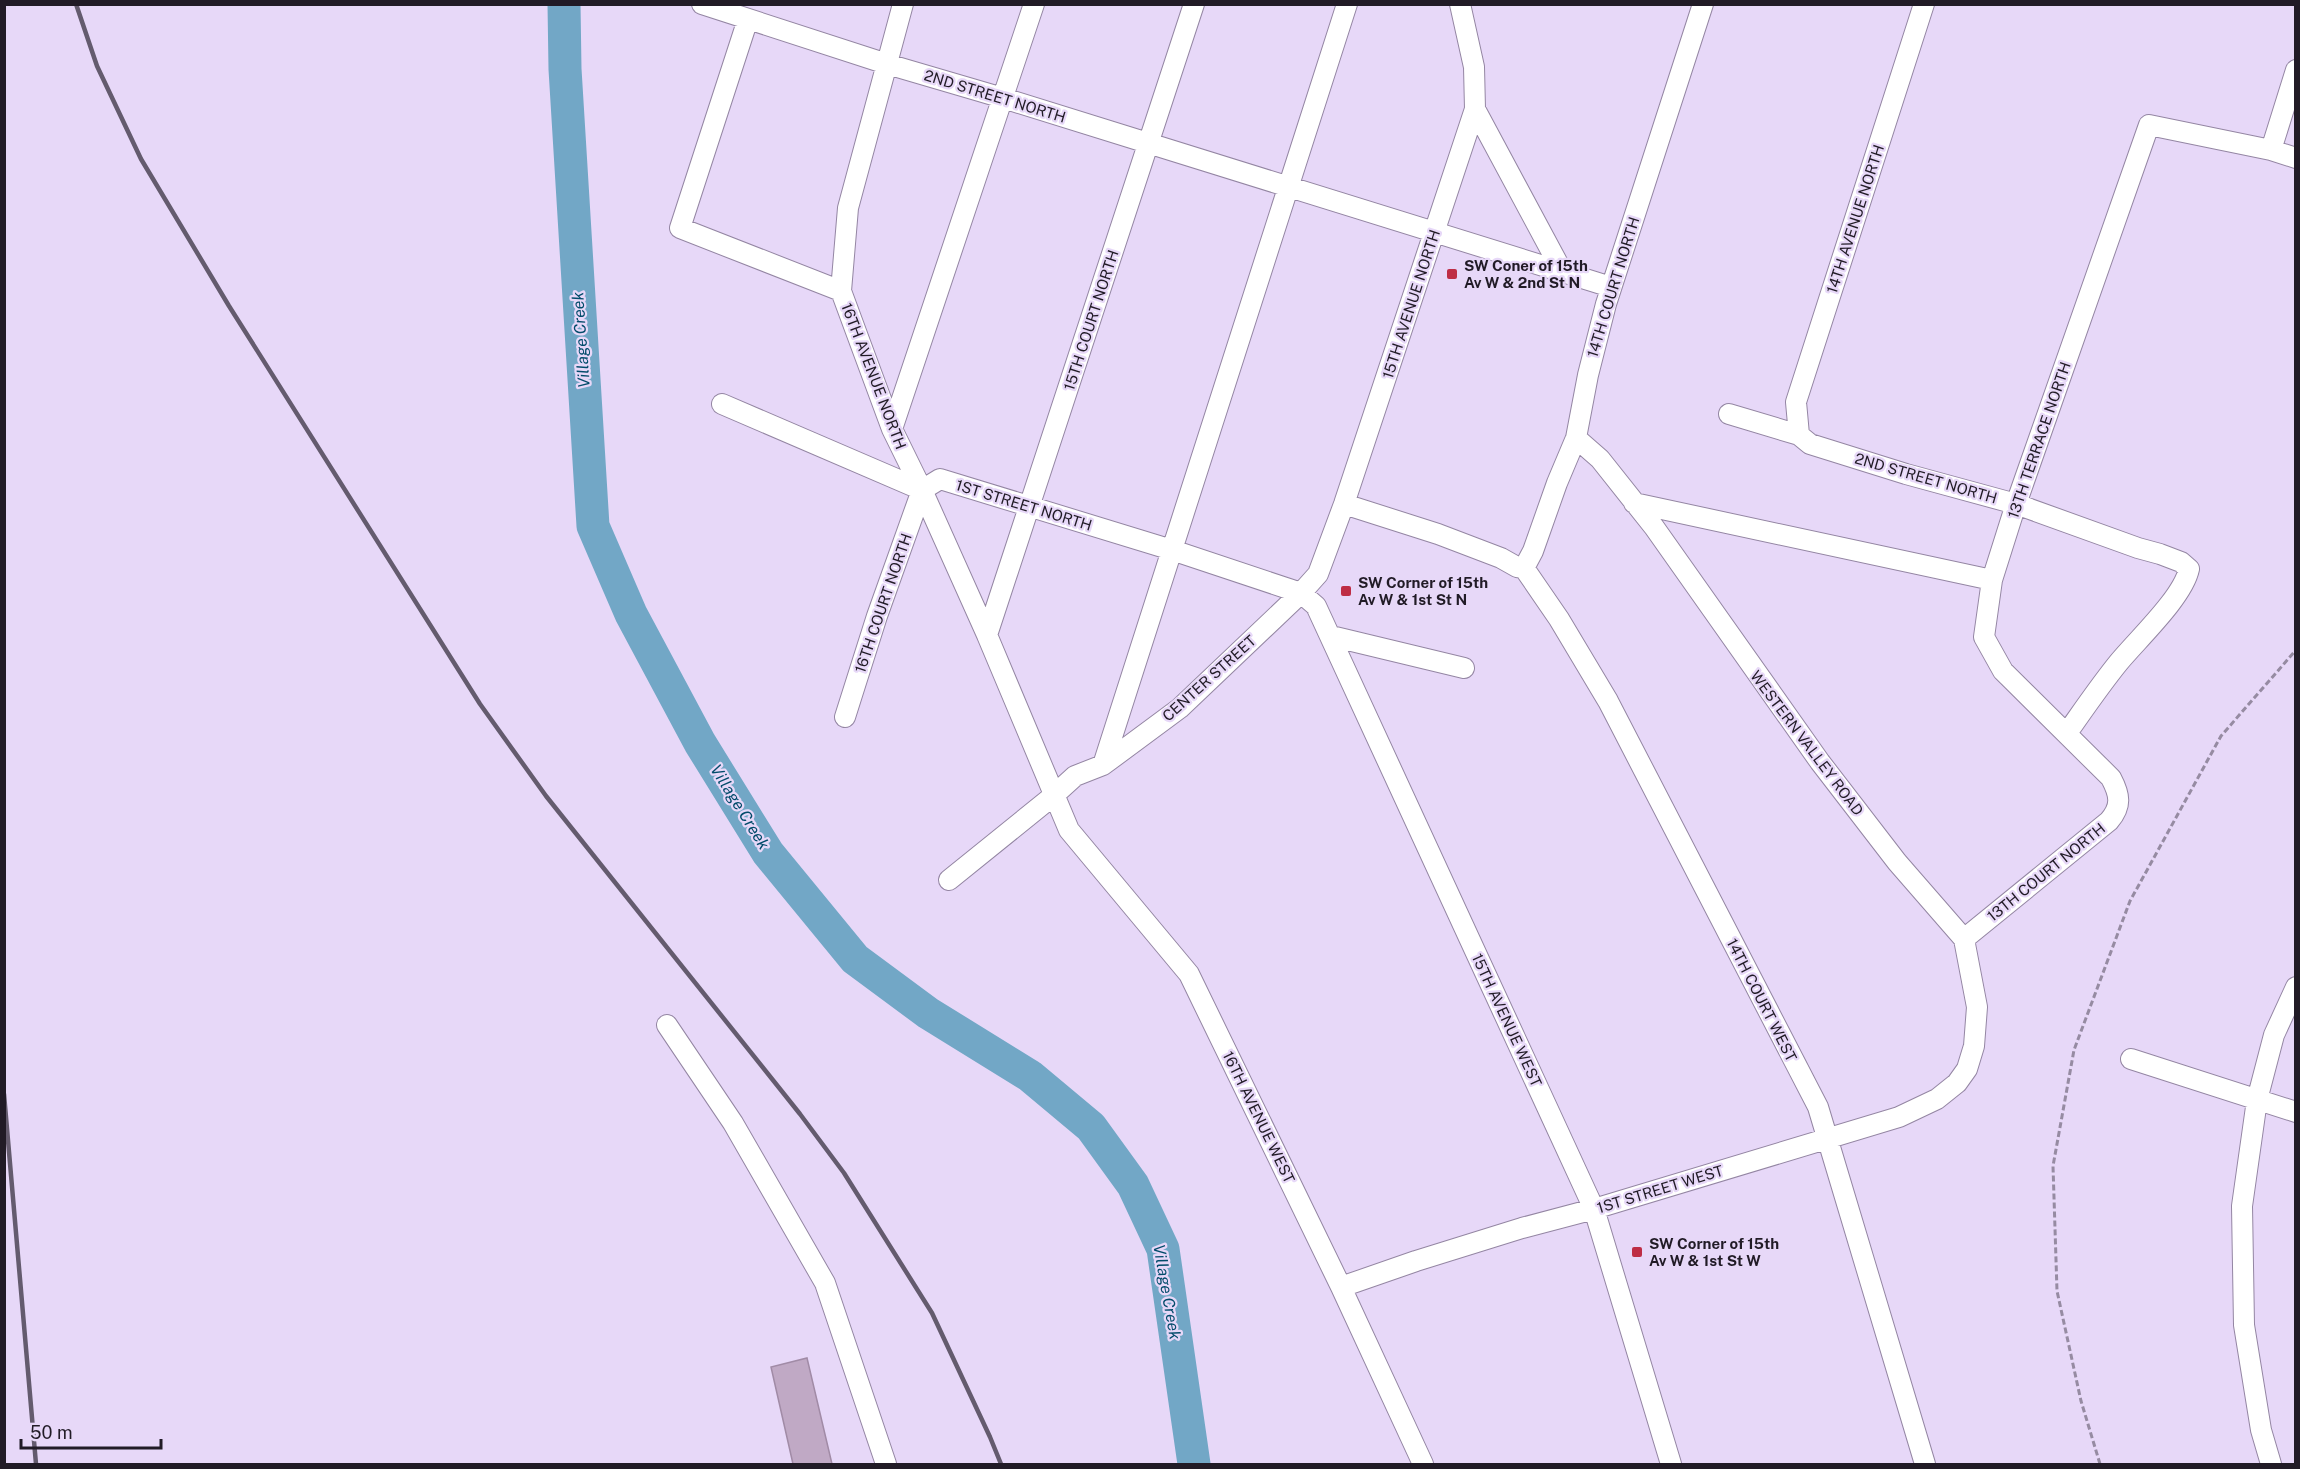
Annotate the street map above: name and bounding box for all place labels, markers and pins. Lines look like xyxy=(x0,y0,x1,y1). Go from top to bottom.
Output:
place label: SW Coner of 15th Av W & 2nd St N xyxy=(1464,257,1588,291)
marker: SW Coner of 15th Av W & 2nd St N xyxy=(1445,267,1459,281)
place label: SW Corner of 15th Av W & 1st St N xyxy=(1358,574,1488,608)
marker: SW Corner of 15th Av W & 1st St N xyxy=(1339,584,1353,598)
place label: SW Corner of 15th Av W & 1st St W xyxy=(1649,1235,1779,1269)
marker: SW Corner of 15th Av W & 1st St W xyxy=(1630,1245,1644,1259)

